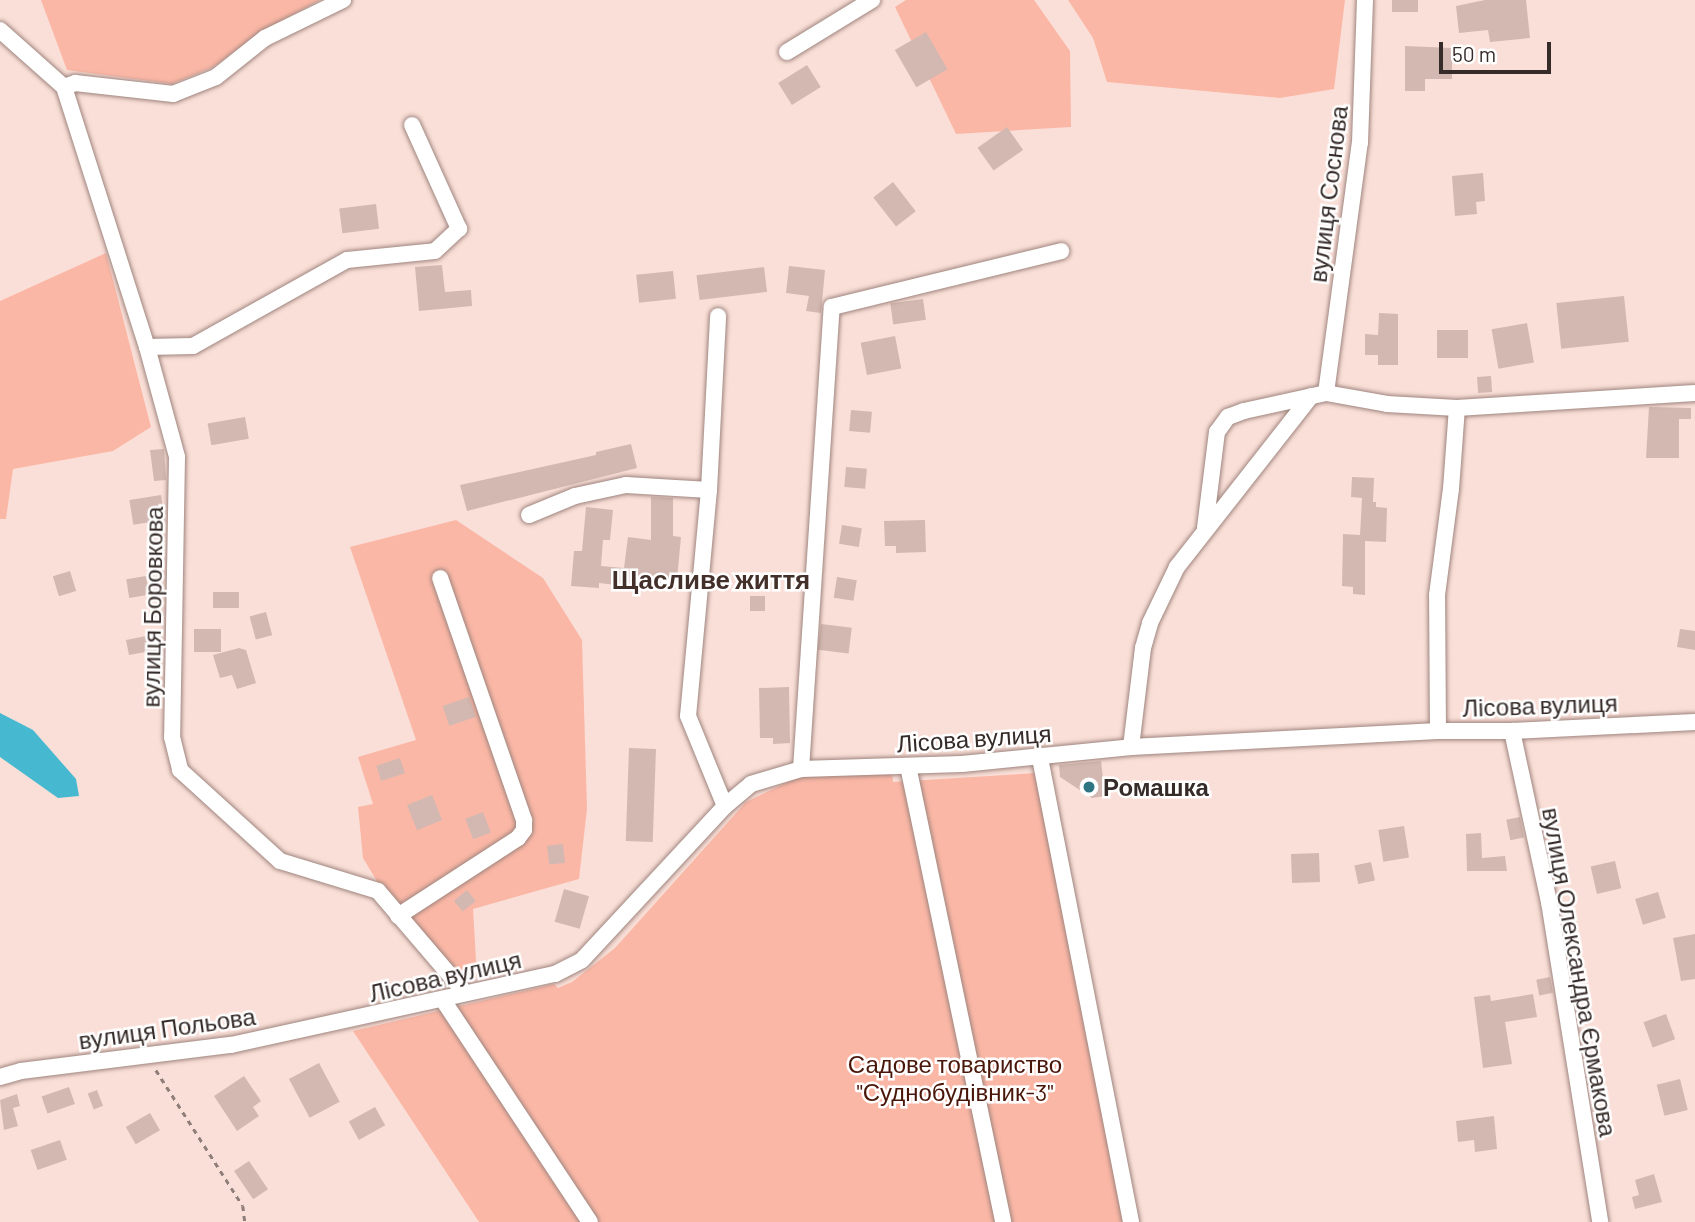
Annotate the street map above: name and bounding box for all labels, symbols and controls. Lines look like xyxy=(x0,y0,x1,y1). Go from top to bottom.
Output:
scale bar xyxy=(1443,28,1555,72)
text: 50 m xyxy=(1452,41,1496,66)
street label: вулиця Соснова xyxy=(1303,104,1353,284)
street label: вулиця Боровкова xyxy=(136,506,168,708)
district label: Щасливе життя xyxy=(612,563,810,595)
street label: Лісова вулиця xyxy=(1462,688,1618,722)
street label: Лісова вулиця xyxy=(896,718,1052,758)
place label: Ромашка xyxy=(1103,773,1209,801)
marker: Ромашка xyxy=(1081,779,1097,795)
street label: вулиця Олександра Єрмакова xyxy=(1537,805,1623,1139)
street label: Лісова вулиця xyxy=(366,945,524,1007)
street label: вулиця Польова xyxy=(77,1001,257,1055)
park label: Садове товариство "Суднобудівник-3" xyxy=(848,1050,1062,1106)

